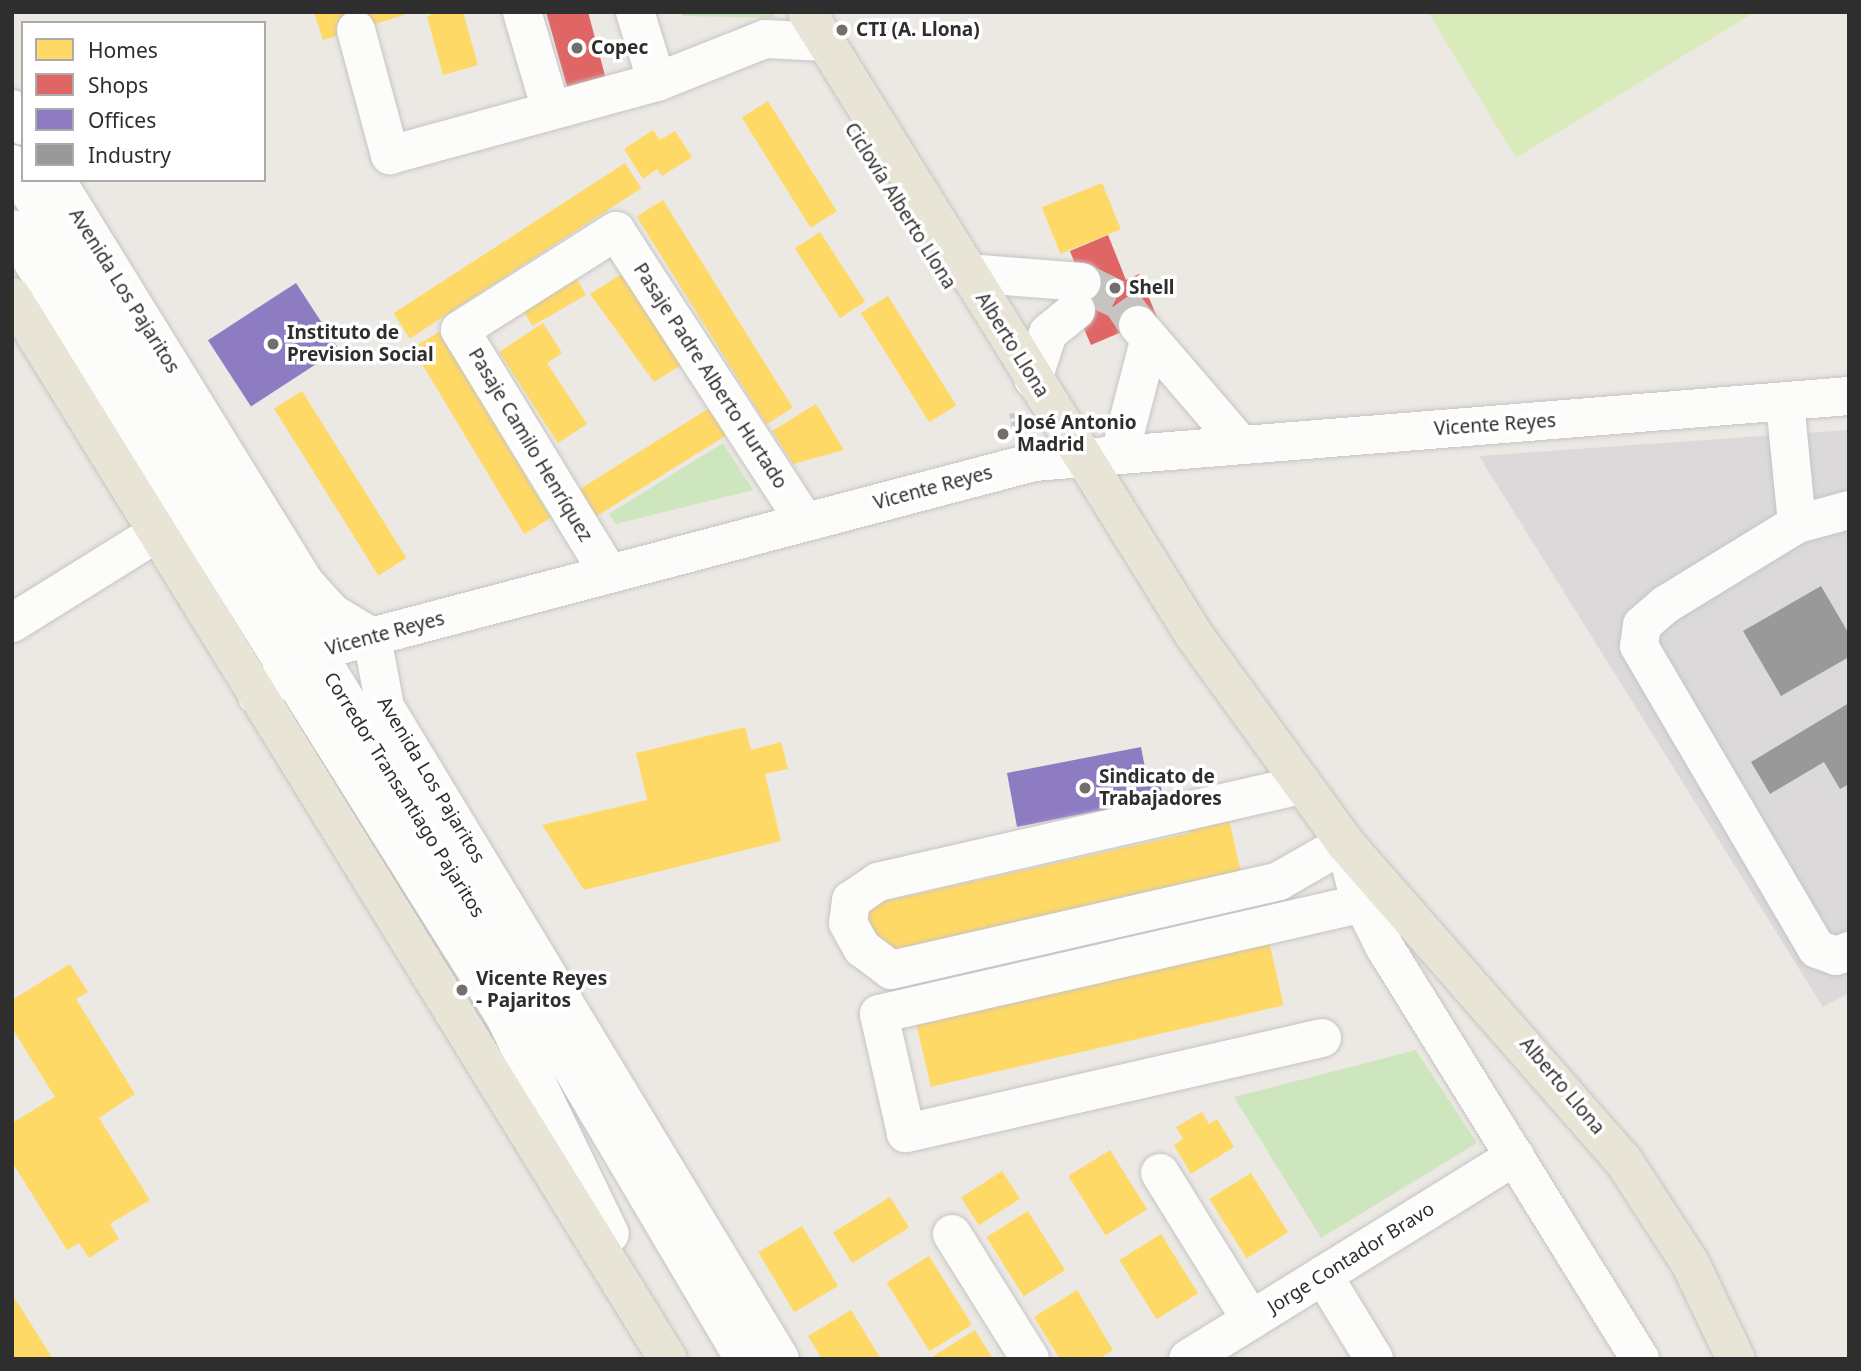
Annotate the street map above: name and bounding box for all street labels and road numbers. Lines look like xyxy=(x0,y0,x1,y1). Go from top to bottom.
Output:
street label: Ciclovía Alberto Llona xyxy=(840,119,960,293)
street label: Avenida Los Pajaritos xyxy=(64,204,184,378)
street label: Pasaje Padre Alberto Hurtado xyxy=(628,259,792,493)
street label: Alberto Llona xyxy=(971,288,1053,402)
street label: Pasaje Camilo Henríquez xyxy=(463,344,597,546)
street label: Vicente Reyes xyxy=(1433,409,1557,441)
street label: Vicente Reyes xyxy=(871,461,995,515)
street label: Vicente Reyes xyxy=(323,607,447,661)
street label: Corredor Transantiago Pajaritos xyxy=(319,668,489,922)
street label: Avenida Los Pajaritos xyxy=(372,693,490,867)
street label: Alberto Llona xyxy=(1515,1033,1609,1139)
street label: Jorge Contador Bravo xyxy=(1264,1197,1438,1319)

